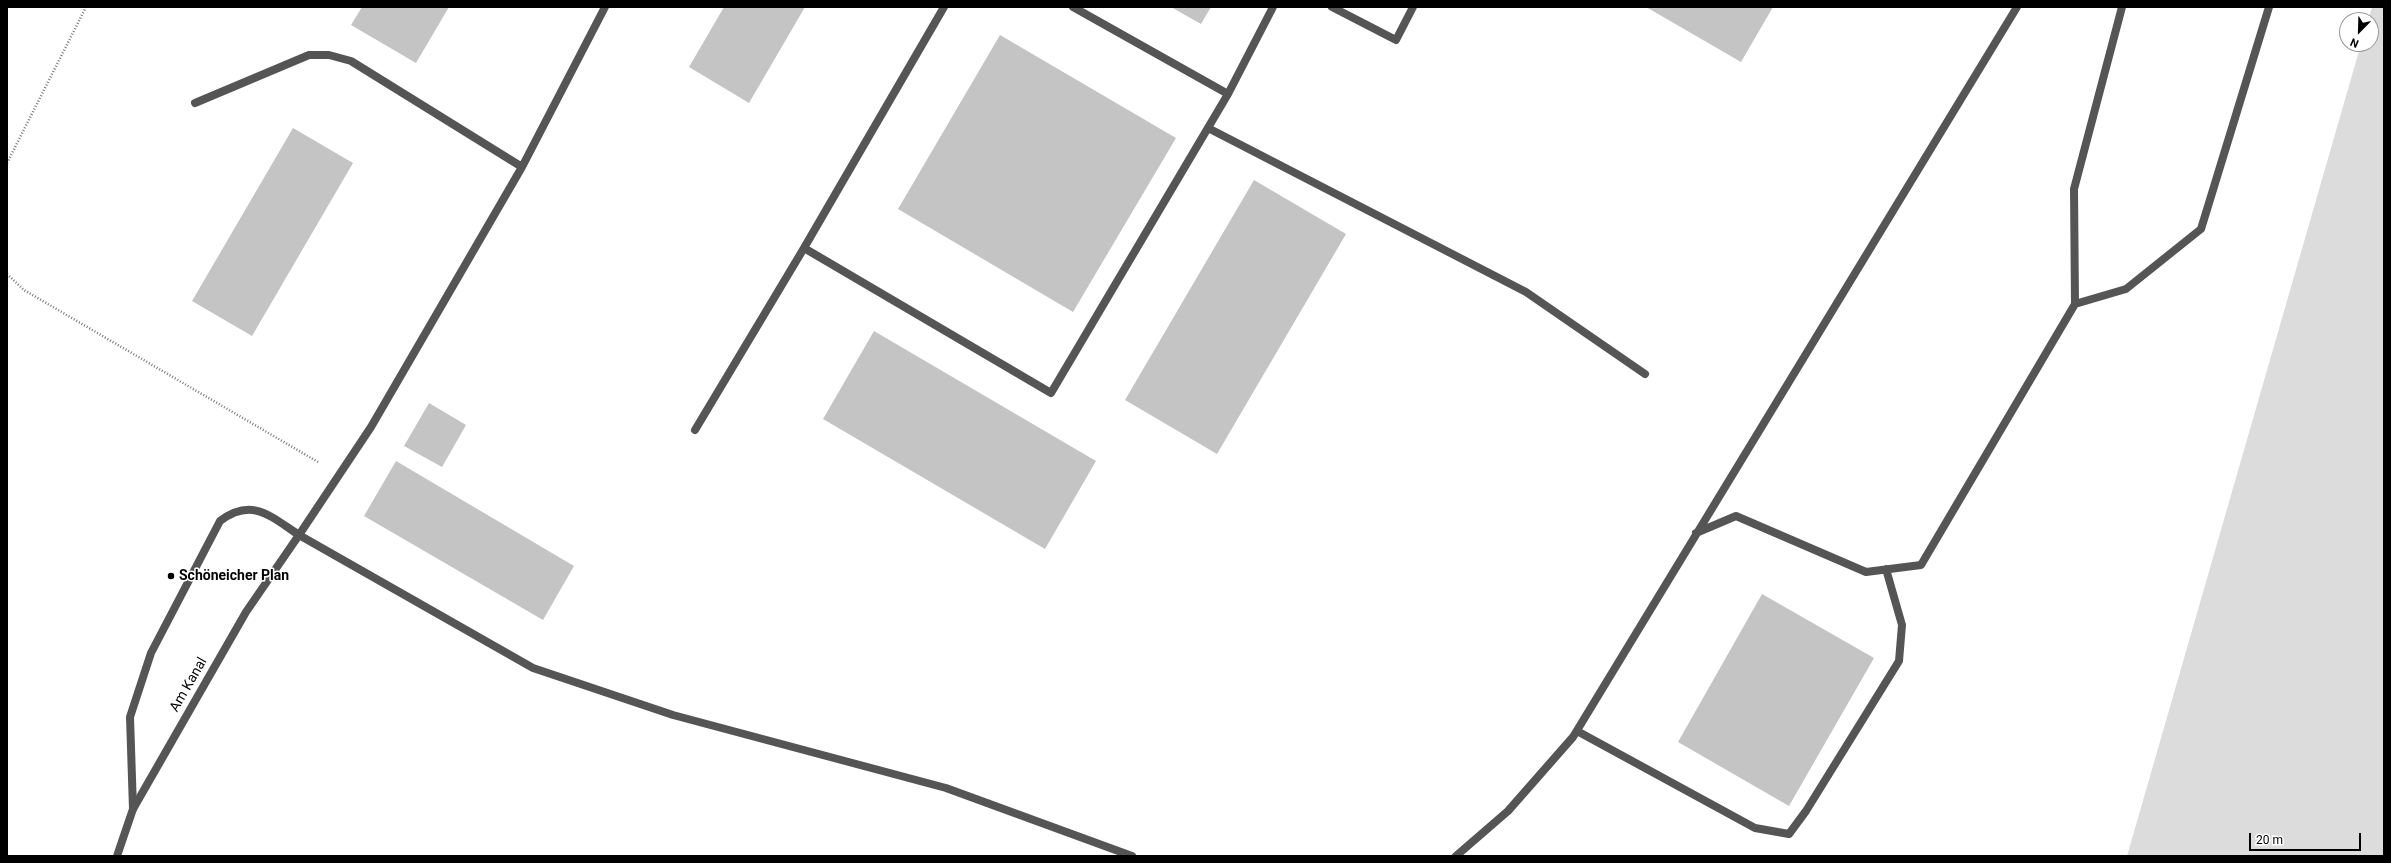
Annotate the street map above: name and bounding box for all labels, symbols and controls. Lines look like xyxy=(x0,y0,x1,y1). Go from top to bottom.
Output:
north arrow xyxy=(2339,12,2379,52)
text: N xyxy=(2348,35,2361,50)
place label: Schöneicher Plan xyxy=(179,568,289,584)
marker: Schöneicher Plan xyxy=(166,571,176,581)
street label: Am Kanal xyxy=(167,655,211,715)
scale bar xyxy=(2251,825,2363,851)
text: 20 m xyxy=(2256,833,2283,847)

